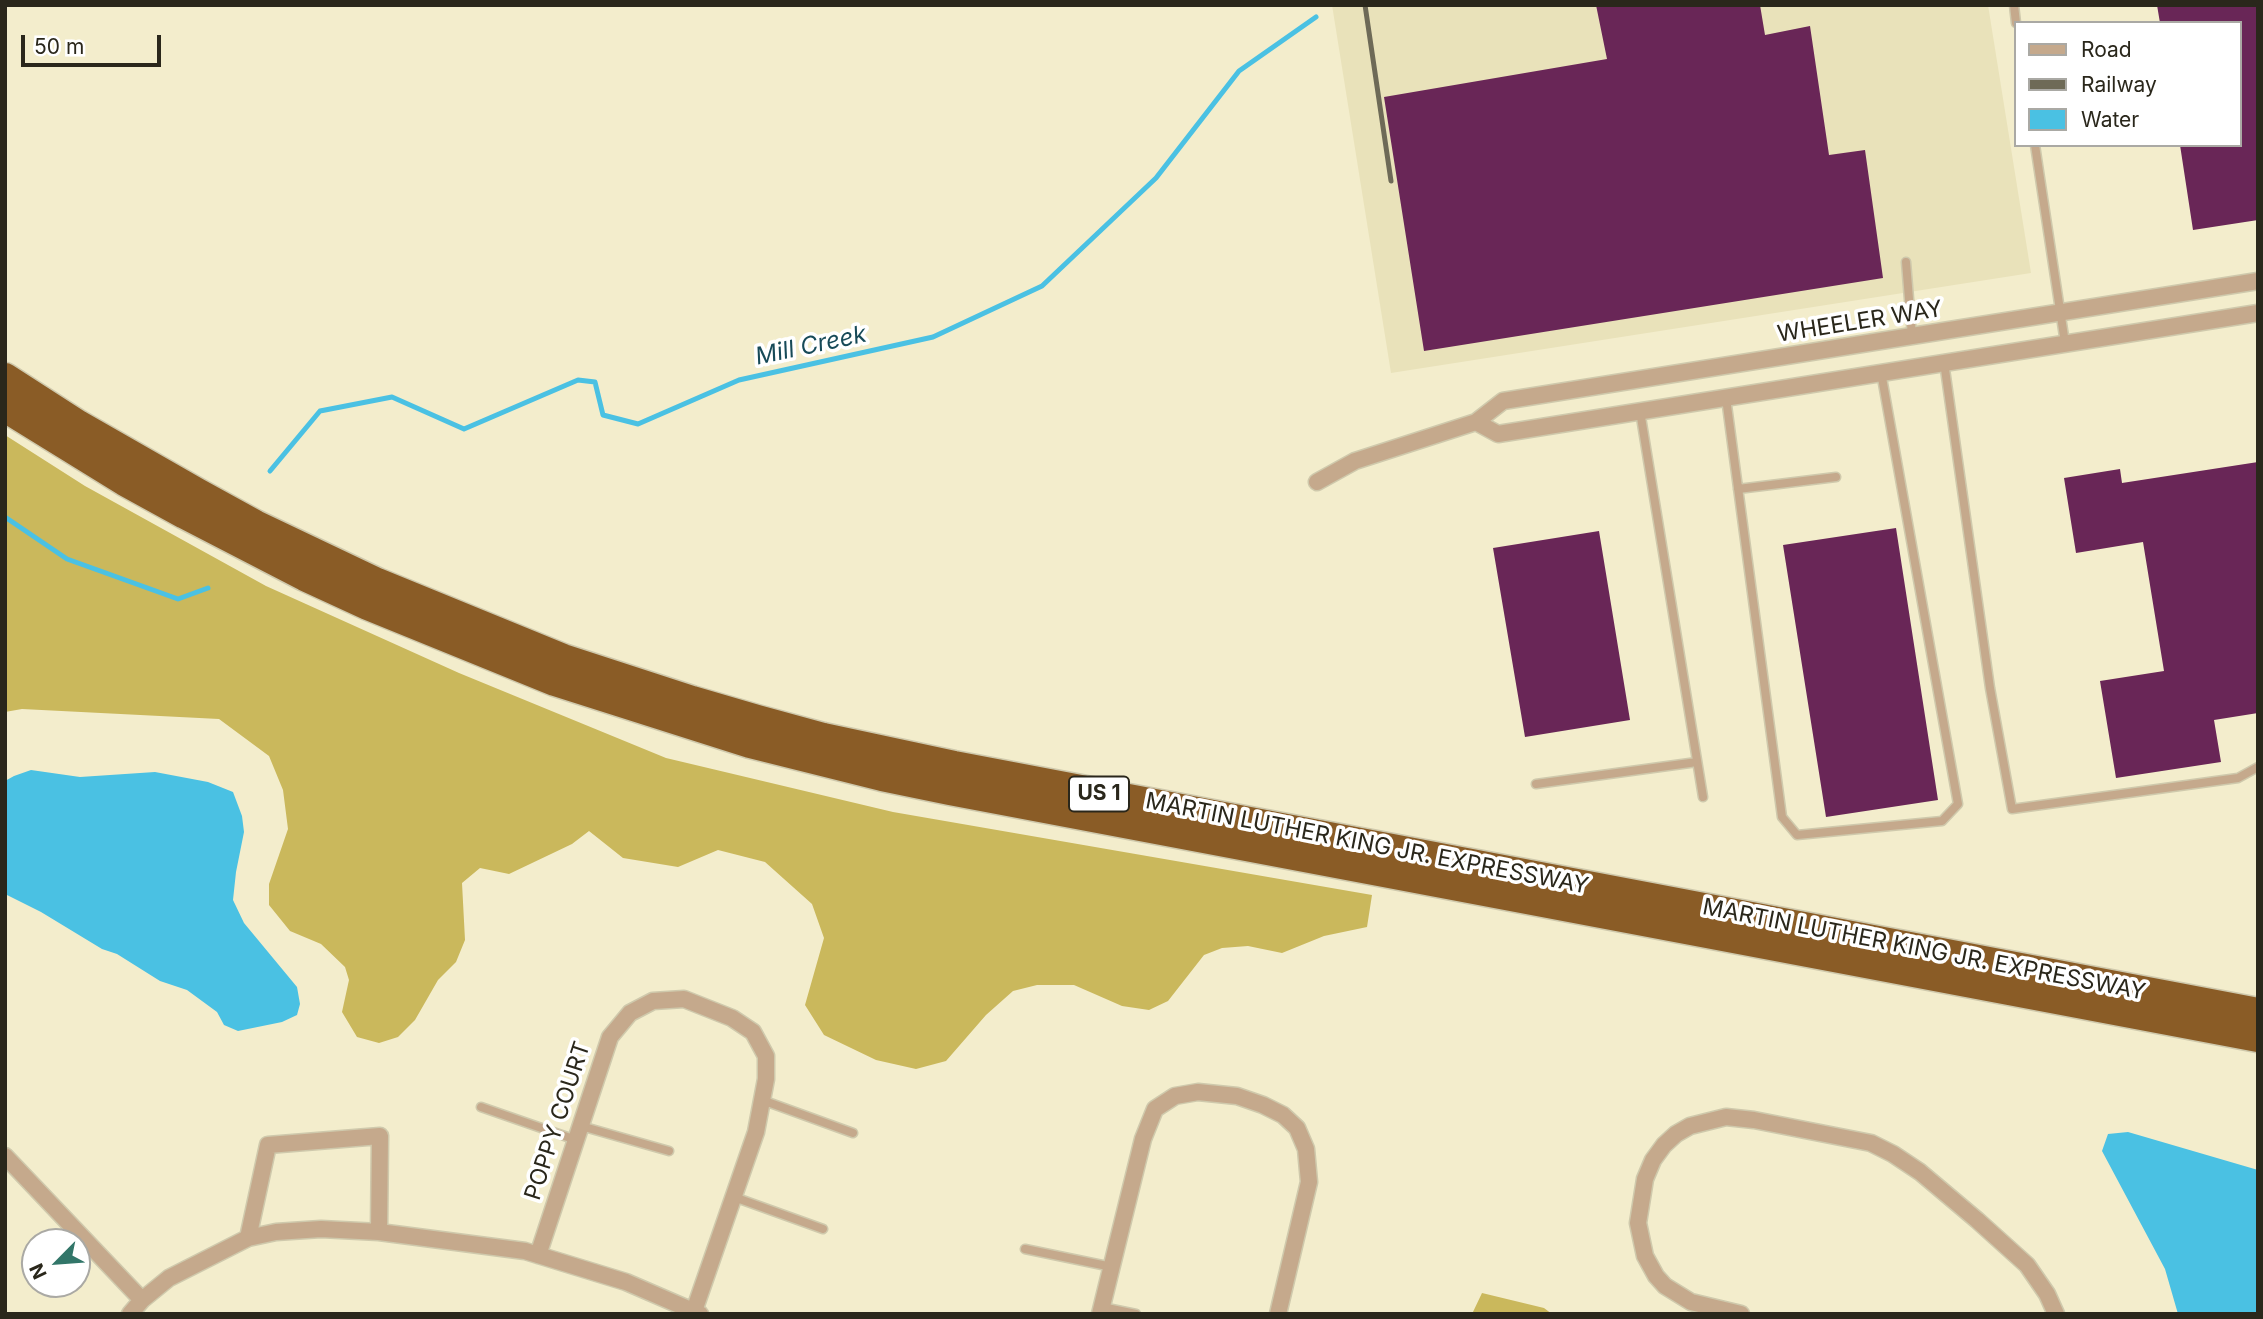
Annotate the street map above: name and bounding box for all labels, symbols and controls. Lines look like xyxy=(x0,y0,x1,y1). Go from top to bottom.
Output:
scale bar xyxy=(24,21,164,65)
legend xyxy=(2014,21,2242,147)
text: 50 m xyxy=(34,34,84,59)
text: Road xyxy=(2081,37,2132,62)
text: Railway xyxy=(2081,72,2157,97)
text: Water xyxy=(2081,107,2139,132)
street label: WHEELER WAY xyxy=(1776,295,1944,349)
water label: Mill Creek xyxy=(753,320,869,372)
road number: US 1 xyxy=(1069,776,1129,812)
street label: MARTIN LUTHER KING JR. EXPRESSWAY xyxy=(1143,787,1591,901)
street label: MARTIN LUTHER KING JR. EXPRESSWAY xyxy=(1700,893,2148,1007)
street label: POPPY COURT xyxy=(519,1038,597,1204)
north arrow xyxy=(21,1228,91,1298)
text: N xyxy=(25,1260,52,1283)

